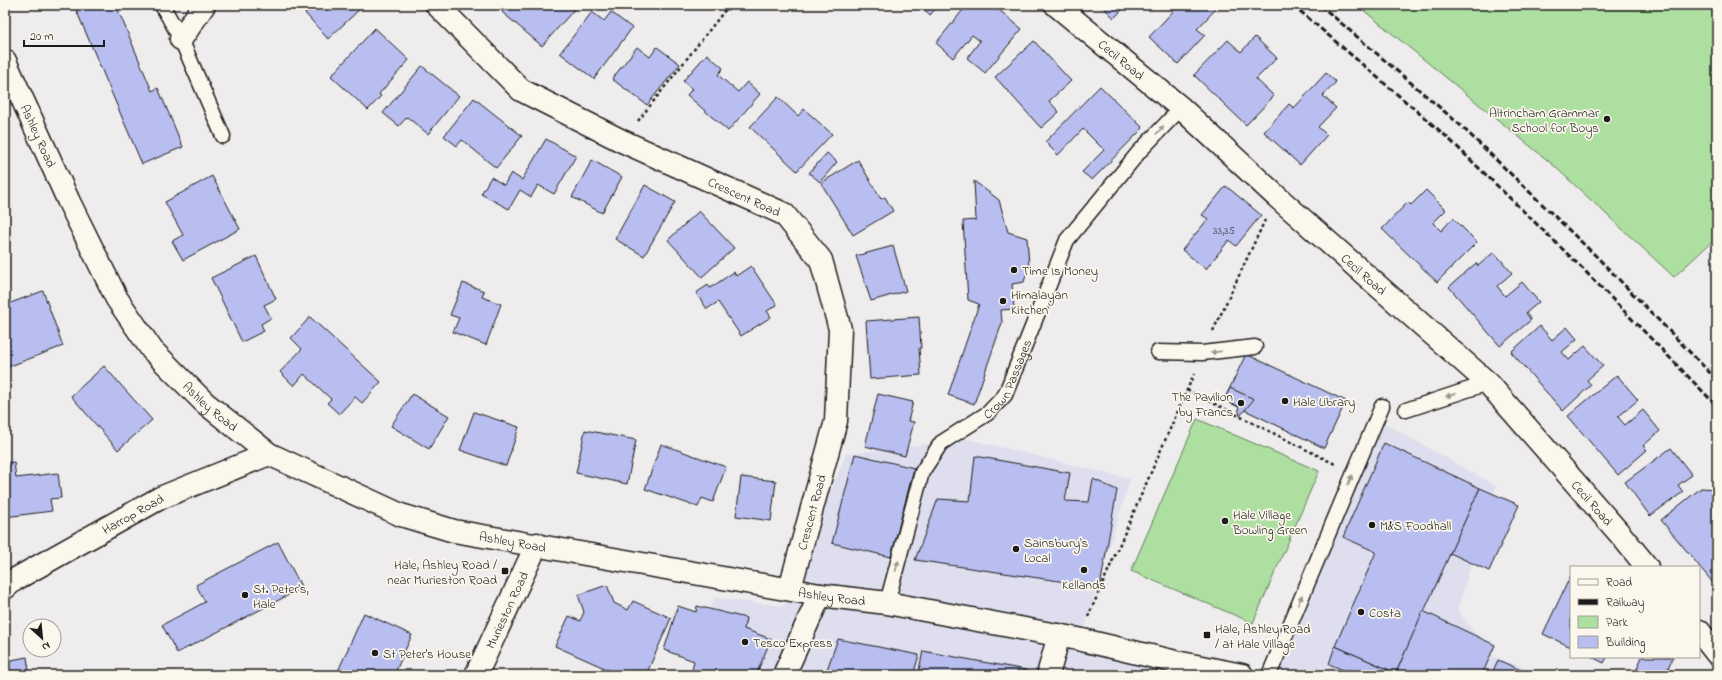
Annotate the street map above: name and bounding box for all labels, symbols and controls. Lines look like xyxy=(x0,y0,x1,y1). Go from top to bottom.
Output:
scale bar xyxy=(24,22,104,48)
text: 20 m xyxy=(30,28,53,46)
street label: Cecil Road xyxy=(1093,35,1148,85)
street label: Ashley Road xyxy=(15,102,60,172)
place label: Altrincham Grammar School for Boys xyxy=(1489,104,1600,139)
marker: Altrincham Grammar School for Boys xyxy=(1602,114,1612,124)
one-way arrow xyxy=(1155,125,1165,135)
street label: Crescent Road xyxy=(705,173,784,222)
house number: 33,35 xyxy=(1213,223,1235,239)
street label: Cecil Road xyxy=(1336,250,1391,301)
place label: Time Is Money xyxy=(1022,262,1098,282)
marker: Time Is Money xyxy=(1009,265,1019,275)
place label: Himalayan Kitchen xyxy=(1011,286,1068,320)
marker: Himalayan Kitchen xyxy=(998,296,1008,306)
street label: Crown Passages xyxy=(980,336,1037,425)
one-way arrow xyxy=(1210,348,1222,355)
street label: Ashley Road xyxy=(178,378,242,437)
place label: The Pavilion by Francs xyxy=(1171,388,1233,423)
one-way arrow xyxy=(1445,392,1457,398)
place label: Hale Library xyxy=(1293,393,1355,413)
marker: Hale Library xyxy=(1280,396,1290,406)
marker: The Pavilion by Francs xyxy=(1236,398,1246,408)
street label: Crescent Road xyxy=(793,472,832,552)
one-way arrow xyxy=(1348,474,1354,486)
street label: Cecil Road xyxy=(1566,477,1617,531)
street label: Harrop Road xyxy=(99,489,168,540)
place label: Hale Village Bowling Green xyxy=(1232,506,1307,541)
marker: Hale Village Bowling Green xyxy=(1220,516,1230,526)
place label: M&S Foodhall xyxy=(1380,517,1451,536)
marker: M&S Foodhall xyxy=(1367,520,1377,530)
street label: Ashley Road xyxy=(477,528,548,558)
place label: Sainsbury's Local xyxy=(1024,534,1089,568)
marker: Sainsbury's Local xyxy=(1011,544,1021,554)
place label: Hale, Ashley Road / near Murieston Road xyxy=(387,556,498,590)
one-way arrow xyxy=(894,559,900,571)
marker: Kellands xyxy=(1079,565,1089,575)
marker: Hale, Ashley Road / near Murieston Road xyxy=(500,566,510,576)
legend xyxy=(1570,566,1700,658)
street label: Murieston Road xyxy=(482,568,534,652)
text: Road xyxy=(1606,574,1632,592)
place label: Kellands xyxy=(1062,576,1106,595)
place label: St. Peter's, Hale xyxy=(253,580,309,614)
street label: Ashley Road xyxy=(797,583,867,611)
marker: St. Peter's, Hale xyxy=(240,590,250,600)
text: Railway xyxy=(1606,594,1645,613)
one-way arrow xyxy=(1297,595,1303,606)
place label: Costa xyxy=(1369,604,1401,623)
marker: Costa xyxy=(1356,607,1366,617)
text: Park xyxy=(1606,614,1628,632)
north arrow xyxy=(22,618,62,658)
place label: Hale, Ashley Road / at Hale Village xyxy=(1215,620,1311,655)
marker: Hale, Ashley Road / at Hale Village xyxy=(1202,630,1212,640)
place label: Tesco Express xyxy=(753,634,833,653)
text: Building xyxy=(1605,634,1645,653)
text: N xyxy=(39,637,53,655)
marker: Tesco Express xyxy=(740,637,750,647)
place label: St Peter's House xyxy=(383,645,471,664)
marker: St Peter's House xyxy=(370,648,380,658)

